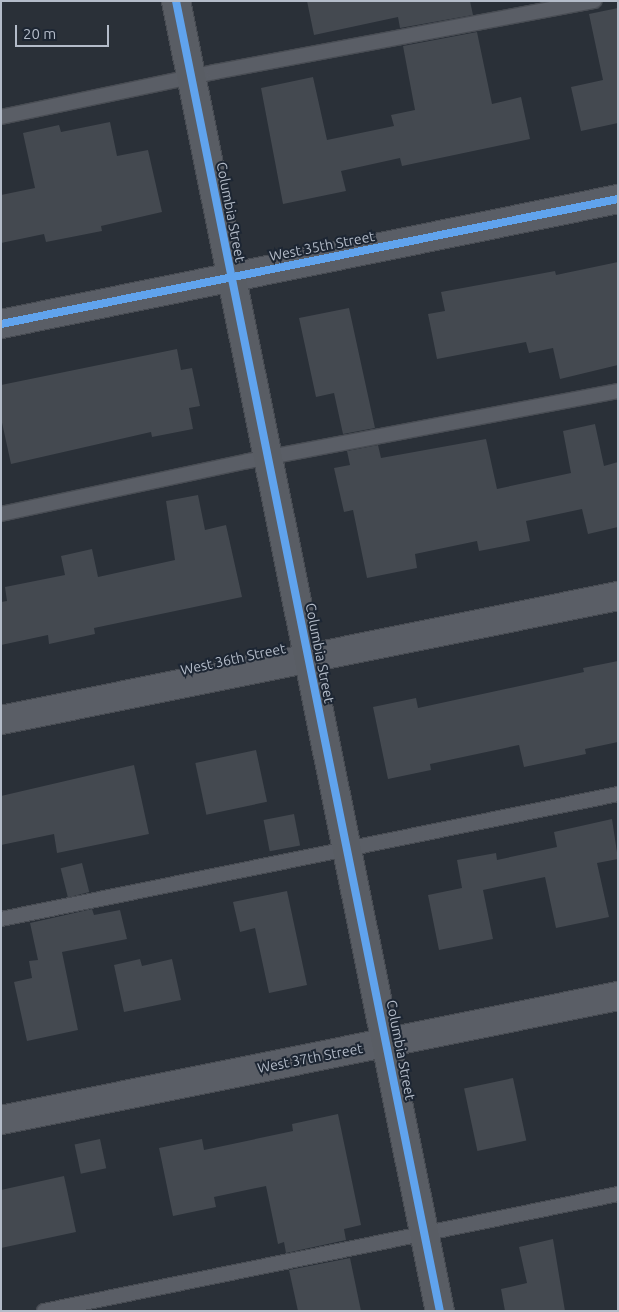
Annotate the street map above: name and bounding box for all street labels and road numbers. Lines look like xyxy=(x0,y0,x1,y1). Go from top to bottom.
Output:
street label: Columbia Street xyxy=(213,161,249,263)
street label: West 35th Street xyxy=(268,228,376,264)
street label: Columbia Street xyxy=(302,602,338,704)
street label: West 36th Street xyxy=(179,640,287,678)
street label: Columbia Street xyxy=(383,999,419,1101)
street label: West 37th Street xyxy=(256,1040,364,1076)

